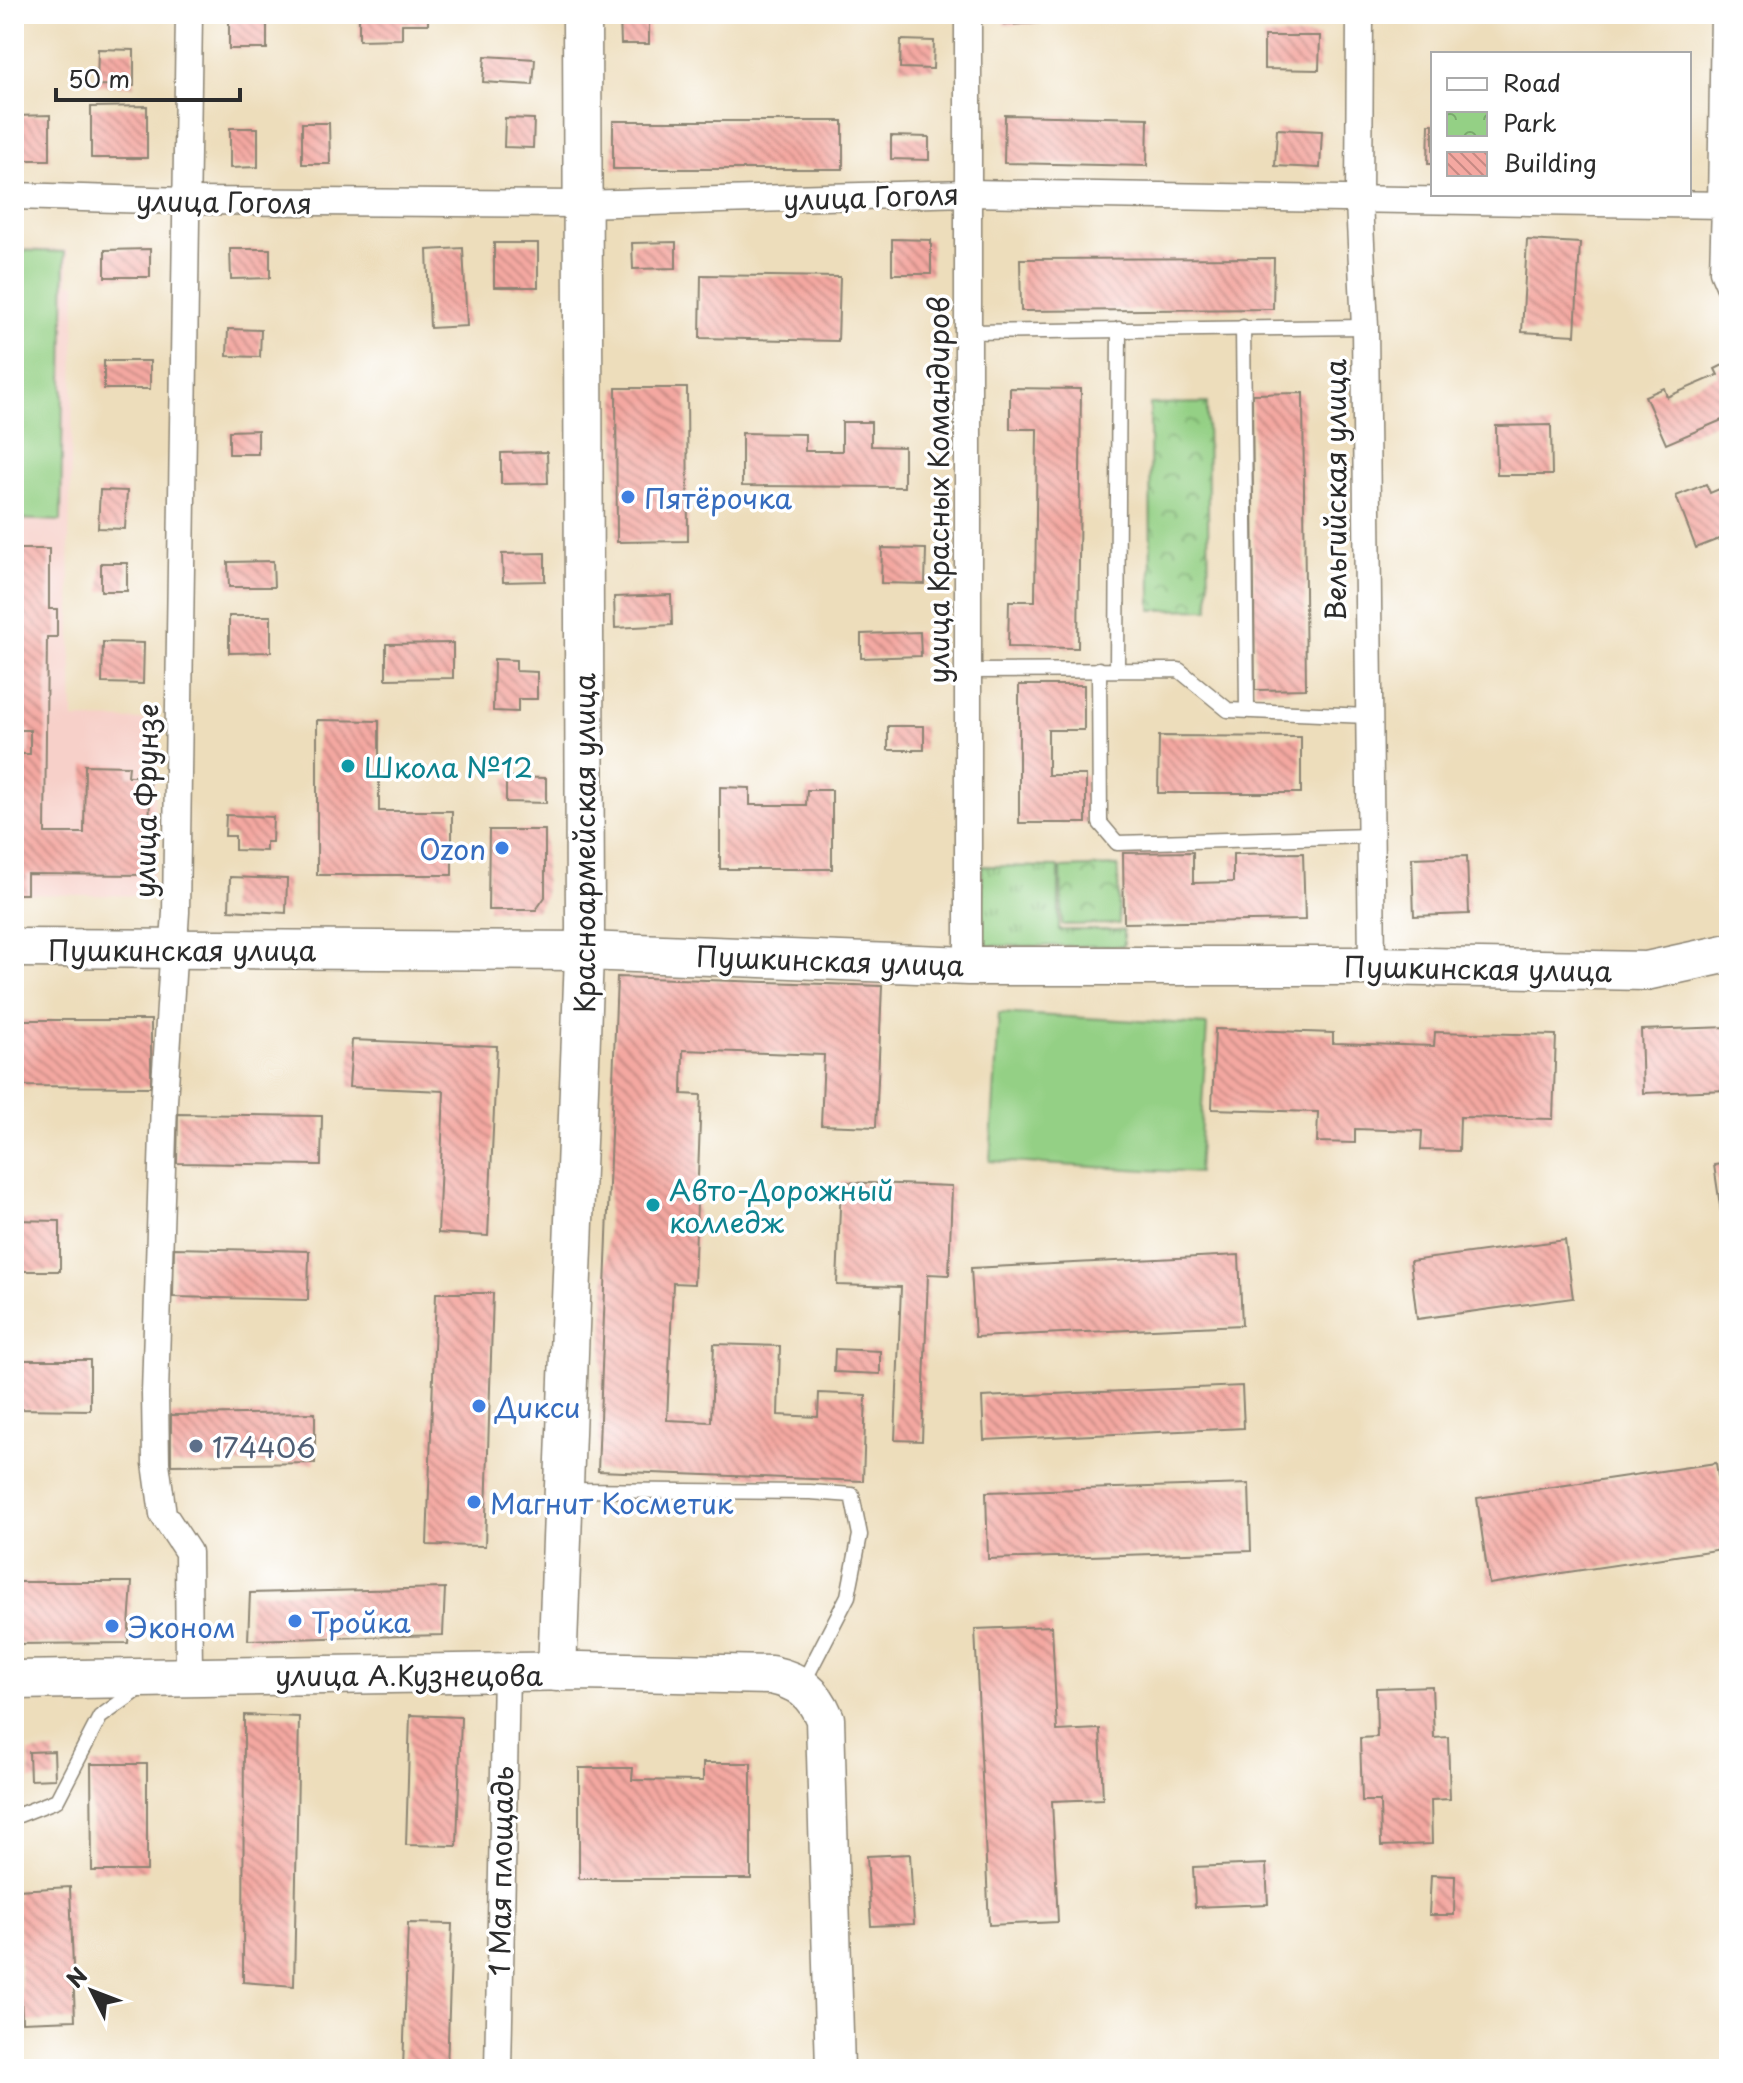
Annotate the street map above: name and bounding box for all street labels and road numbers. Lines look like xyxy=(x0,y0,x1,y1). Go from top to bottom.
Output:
street label: улица Гоголя xyxy=(782,171,960,221)
street label: улица Гоголя xyxy=(136,178,312,224)
street label: улица Красных Командиров xyxy=(916,296,959,684)
street label: Вельгийская улица xyxy=(1313,359,1356,621)
street label: Красноармейская улица xyxy=(562,673,605,1013)
street label: улица Фрунзе xyxy=(122,703,168,899)
street label: Пушкинская улица xyxy=(48,928,316,971)
street label: Пушкинская улица xyxy=(695,934,965,986)
street label: Пушкинская улица xyxy=(1344,944,1613,992)
street label: улица А.Кузнецова xyxy=(275,1653,544,1696)
street label: 1 Мая площадь xyxy=(477,1766,523,1976)

